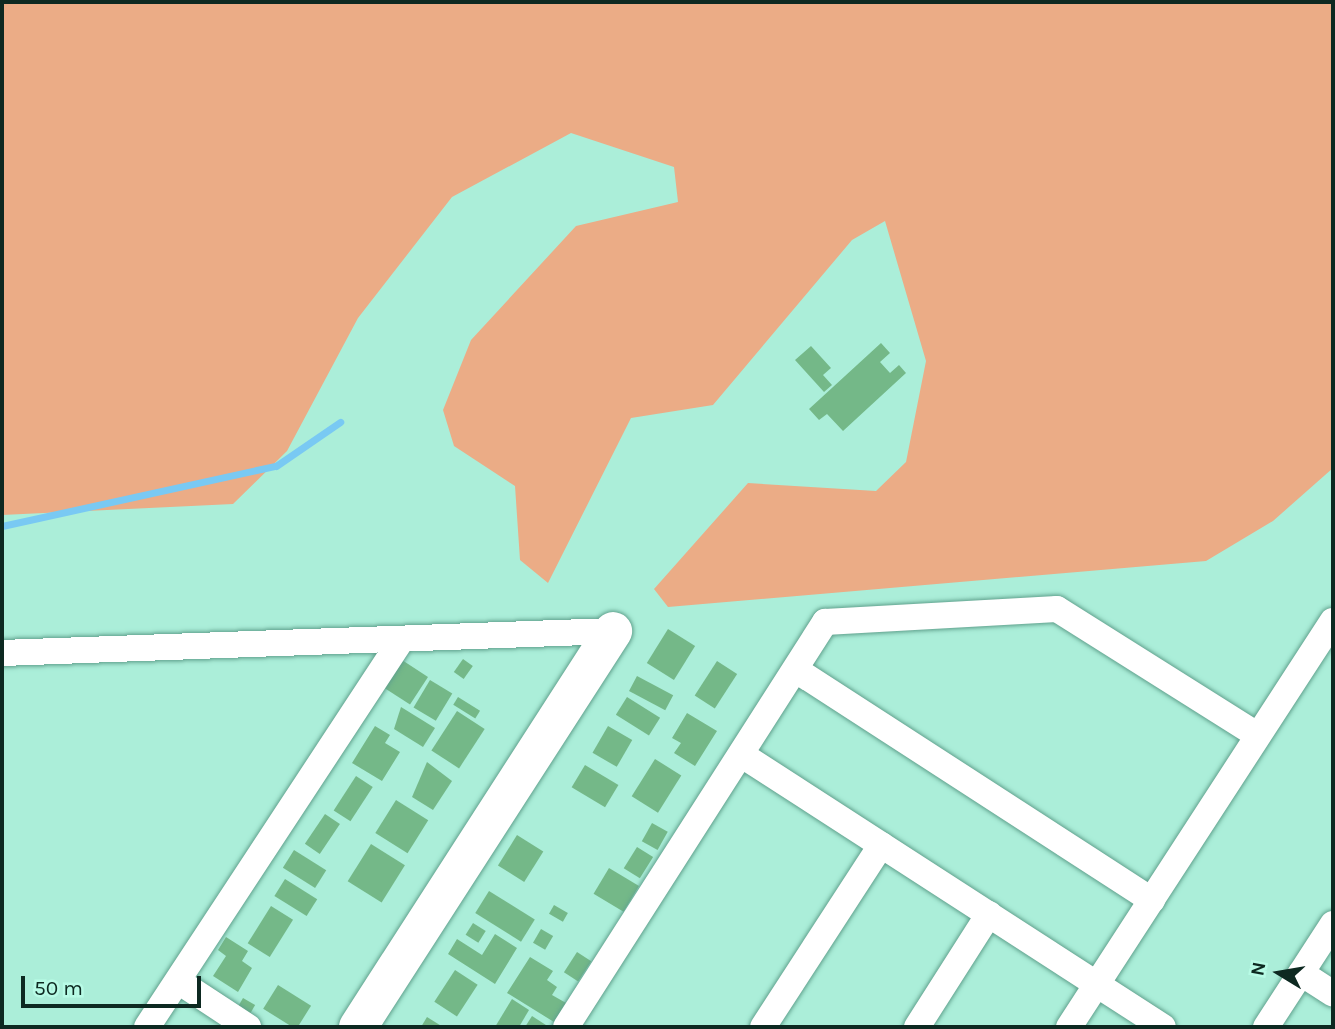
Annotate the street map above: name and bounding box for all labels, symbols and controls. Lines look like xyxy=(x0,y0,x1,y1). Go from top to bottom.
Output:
north arrow xyxy=(1244,938,1314,1008)
text: N xyxy=(1246,960,1270,978)
scale bar xyxy=(24,962,205,1006)
text: 50 m xyxy=(34,976,83,1000)

